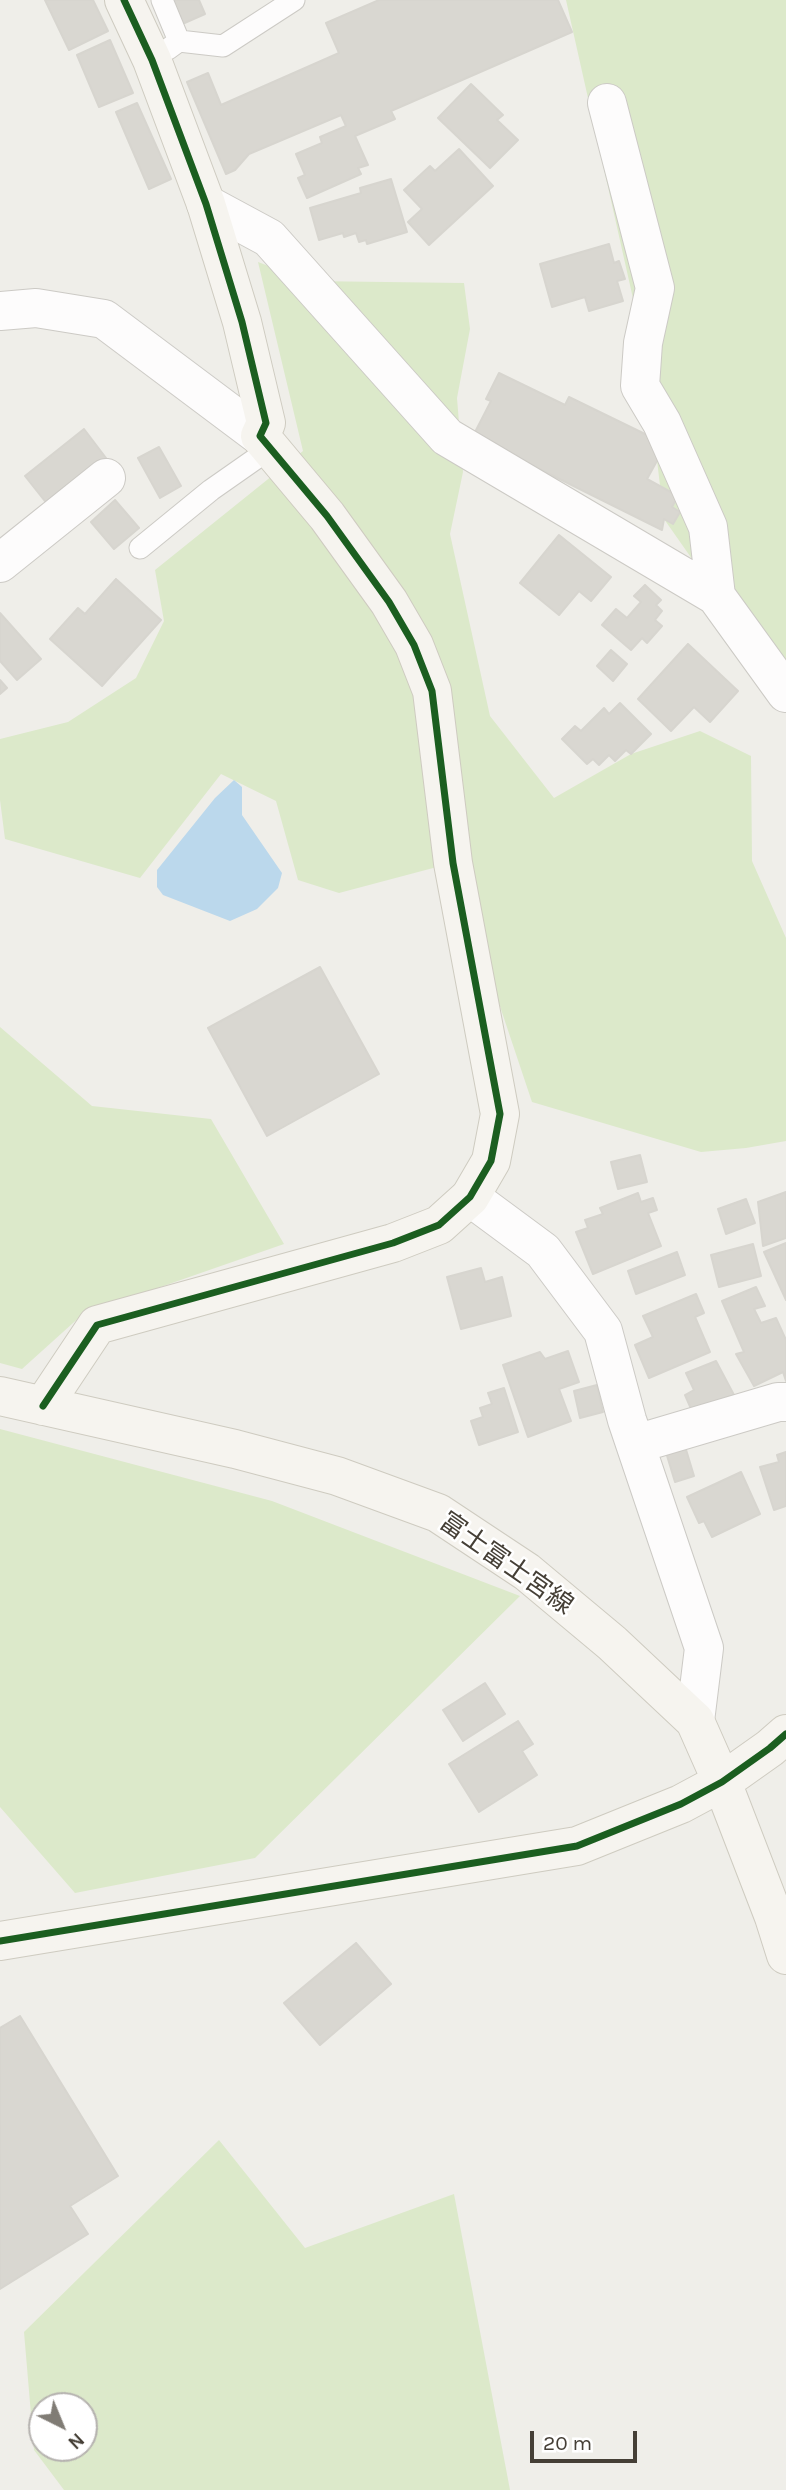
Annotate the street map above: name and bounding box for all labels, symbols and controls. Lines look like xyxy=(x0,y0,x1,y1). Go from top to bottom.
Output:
street label: 富士富士宮線 xyxy=(433,1506,579,1622)
north arrow xyxy=(28,2392,98,2462)
scale bar xyxy=(534,2416,641,2460)
text: N xyxy=(63,2428,88,2454)
text: 20 m xyxy=(543,2431,592,2455)

